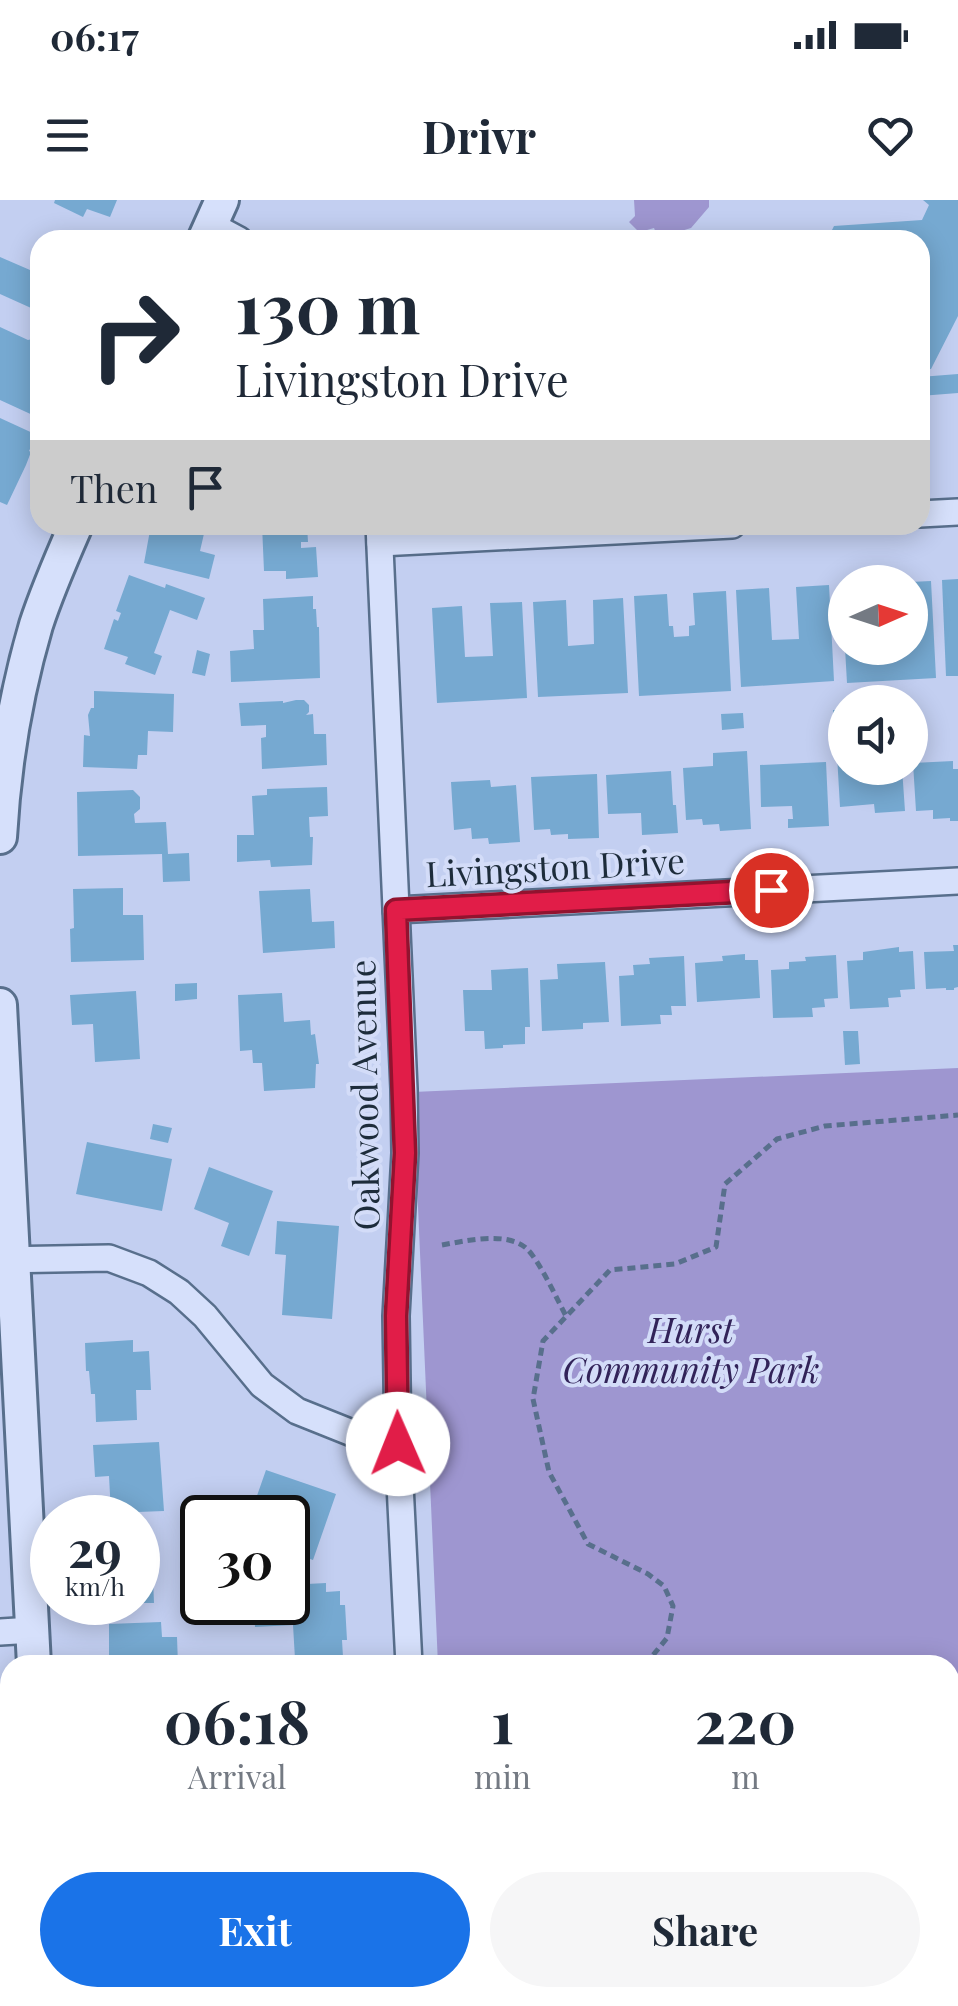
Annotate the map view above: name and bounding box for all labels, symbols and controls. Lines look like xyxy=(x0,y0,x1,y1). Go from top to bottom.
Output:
text: 06:17 xyxy=(50,10,139,61)
text: Drivr xyxy=(422,105,536,165)
icon: menu xyxy=(40,108,95,163)
icon: heart xyxy=(863,108,918,163)
text: 130 m xyxy=(235,258,420,352)
icon: right xyxy=(70,270,200,400)
text: Livingston Drive xyxy=(235,348,569,408)
icon: arrive xyxy=(178,460,233,515)
text: Then xyxy=(70,462,158,513)
north arrow xyxy=(828,565,928,665)
map controls xyxy=(828,565,928,785)
button: sound xyxy=(828,685,928,785)
street label: Livingston Drive xyxy=(424,836,686,896)
pin xyxy=(729,848,814,933)
icon: arrive xyxy=(744,863,799,918)
street label: Oakwood Avenue xyxy=(337,959,389,1231)
park label: Hurst Community Park xyxy=(563,1305,819,1392)
position arrow xyxy=(346,1392,450,1496)
speed limit sign: 30 xyxy=(180,1495,310,1625)
text: 29 xyxy=(68,1514,122,1581)
text: km/h xyxy=(65,1569,125,1602)
text: 06:18 xyxy=(164,1679,310,1759)
text: 1 xyxy=(491,1679,514,1759)
text: 220 xyxy=(695,1679,796,1759)
text: Arrival xyxy=(188,1754,286,1797)
text: min xyxy=(474,1754,531,1797)
text: m xyxy=(731,1754,760,1797)
button: Exit xyxy=(40,1872,470,1987)
button: Share xyxy=(490,1872,920,1987)

